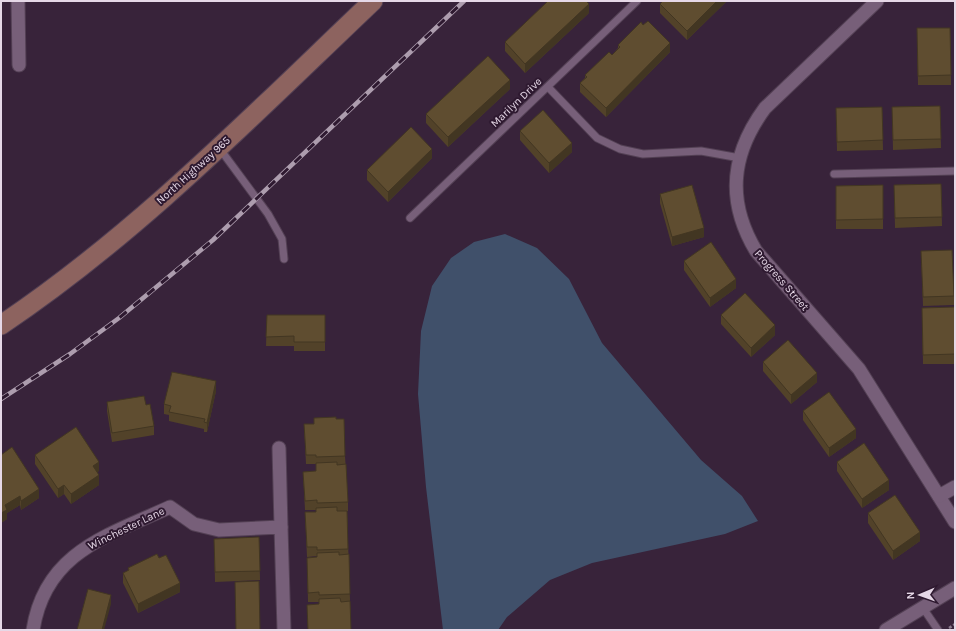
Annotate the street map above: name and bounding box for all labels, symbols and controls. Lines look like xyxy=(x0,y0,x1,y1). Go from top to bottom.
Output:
street label: Marilyn Drive xyxy=(488,75,545,130)
street label: North Highway 965 xyxy=(154,134,233,207)
street label: Progress Street xyxy=(752,247,812,313)
street label: Winchester Lane xyxy=(86,504,167,553)
north arrow xyxy=(900,575,940,615)
text: N xyxy=(904,591,917,600)

